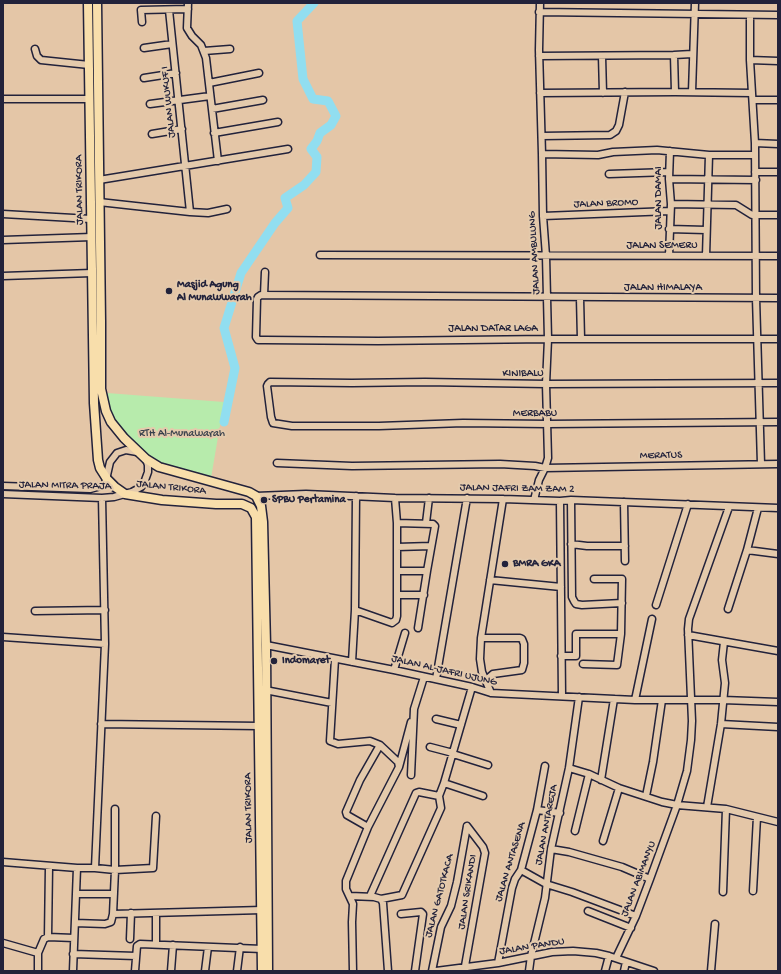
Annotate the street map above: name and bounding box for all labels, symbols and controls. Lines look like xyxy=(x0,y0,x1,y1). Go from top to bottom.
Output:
street label: JALAN WUKUF I xyxy=(159,66,179,138)
street label: JALAN TRIKORA xyxy=(73,155,87,225)
street label: JALAN DAMAI xyxy=(652,166,666,230)
street label: JALAN BROMO xyxy=(573,196,639,212)
street label: JALAN AMBULUNG xyxy=(526,211,544,295)
street label: JALAN SEMERU xyxy=(626,239,698,253)
place label: Masjid Agung Al Munawwarah xyxy=(177,278,252,304)
street label: JALAN HIMALAYA xyxy=(624,281,702,295)
marker: Masjid Agung Al Munawwarah xyxy=(164,286,174,296)
street label: JALAN DATAR LAGA xyxy=(448,322,538,336)
street label: KINIBALU xyxy=(502,367,544,381)
street label: MERBABU xyxy=(513,407,557,421)
park label: RTH Al-Munawarah xyxy=(139,427,225,441)
street label: MERATUS xyxy=(640,449,682,463)
street label: JALAN TRIKORA xyxy=(135,478,207,498)
street label: JALAN MITRA PRAJA xyxy=(19,479,111,493)
street label: JALAN JAFRI ZAM ZAM 2 xyxy=(460,481,574,497)
place label: SPBU Pertamina xyxy=(272,493,346,507)
marker: SPBU Pertamina xyxy=(259,495,269,505)
place label: BMRA GKA xyxy=(513,557,561,571)
marker: BMRA GKA xyxy=(500,559,510,569)
street label: JALAN AL-JAFRI UJUNG xyxy=(390,652,498,690)
place label: Indomaret xyxy=(282,654,330,668)
marker: Indomaret xyxy=(269,656,279,666)
street label: JALAN TRIKORA xyxy=(242,773,256,843)
street label: JALAN ANTAREJA xyxy=(533,784,561,866)
street label: JALAN ANTASENA xyxy=(493,821,529,903)
street label: JALAN ABIMANYU xyxy=(618,839,660,919)
street label: JALAN GATOTKACA xyxy=(422,853,458,939)
street label: JALAN SRIKANDI xyxy=(456,854,480,930)
street label: JALAN PANDU xyxy=(498,935,566,959)

